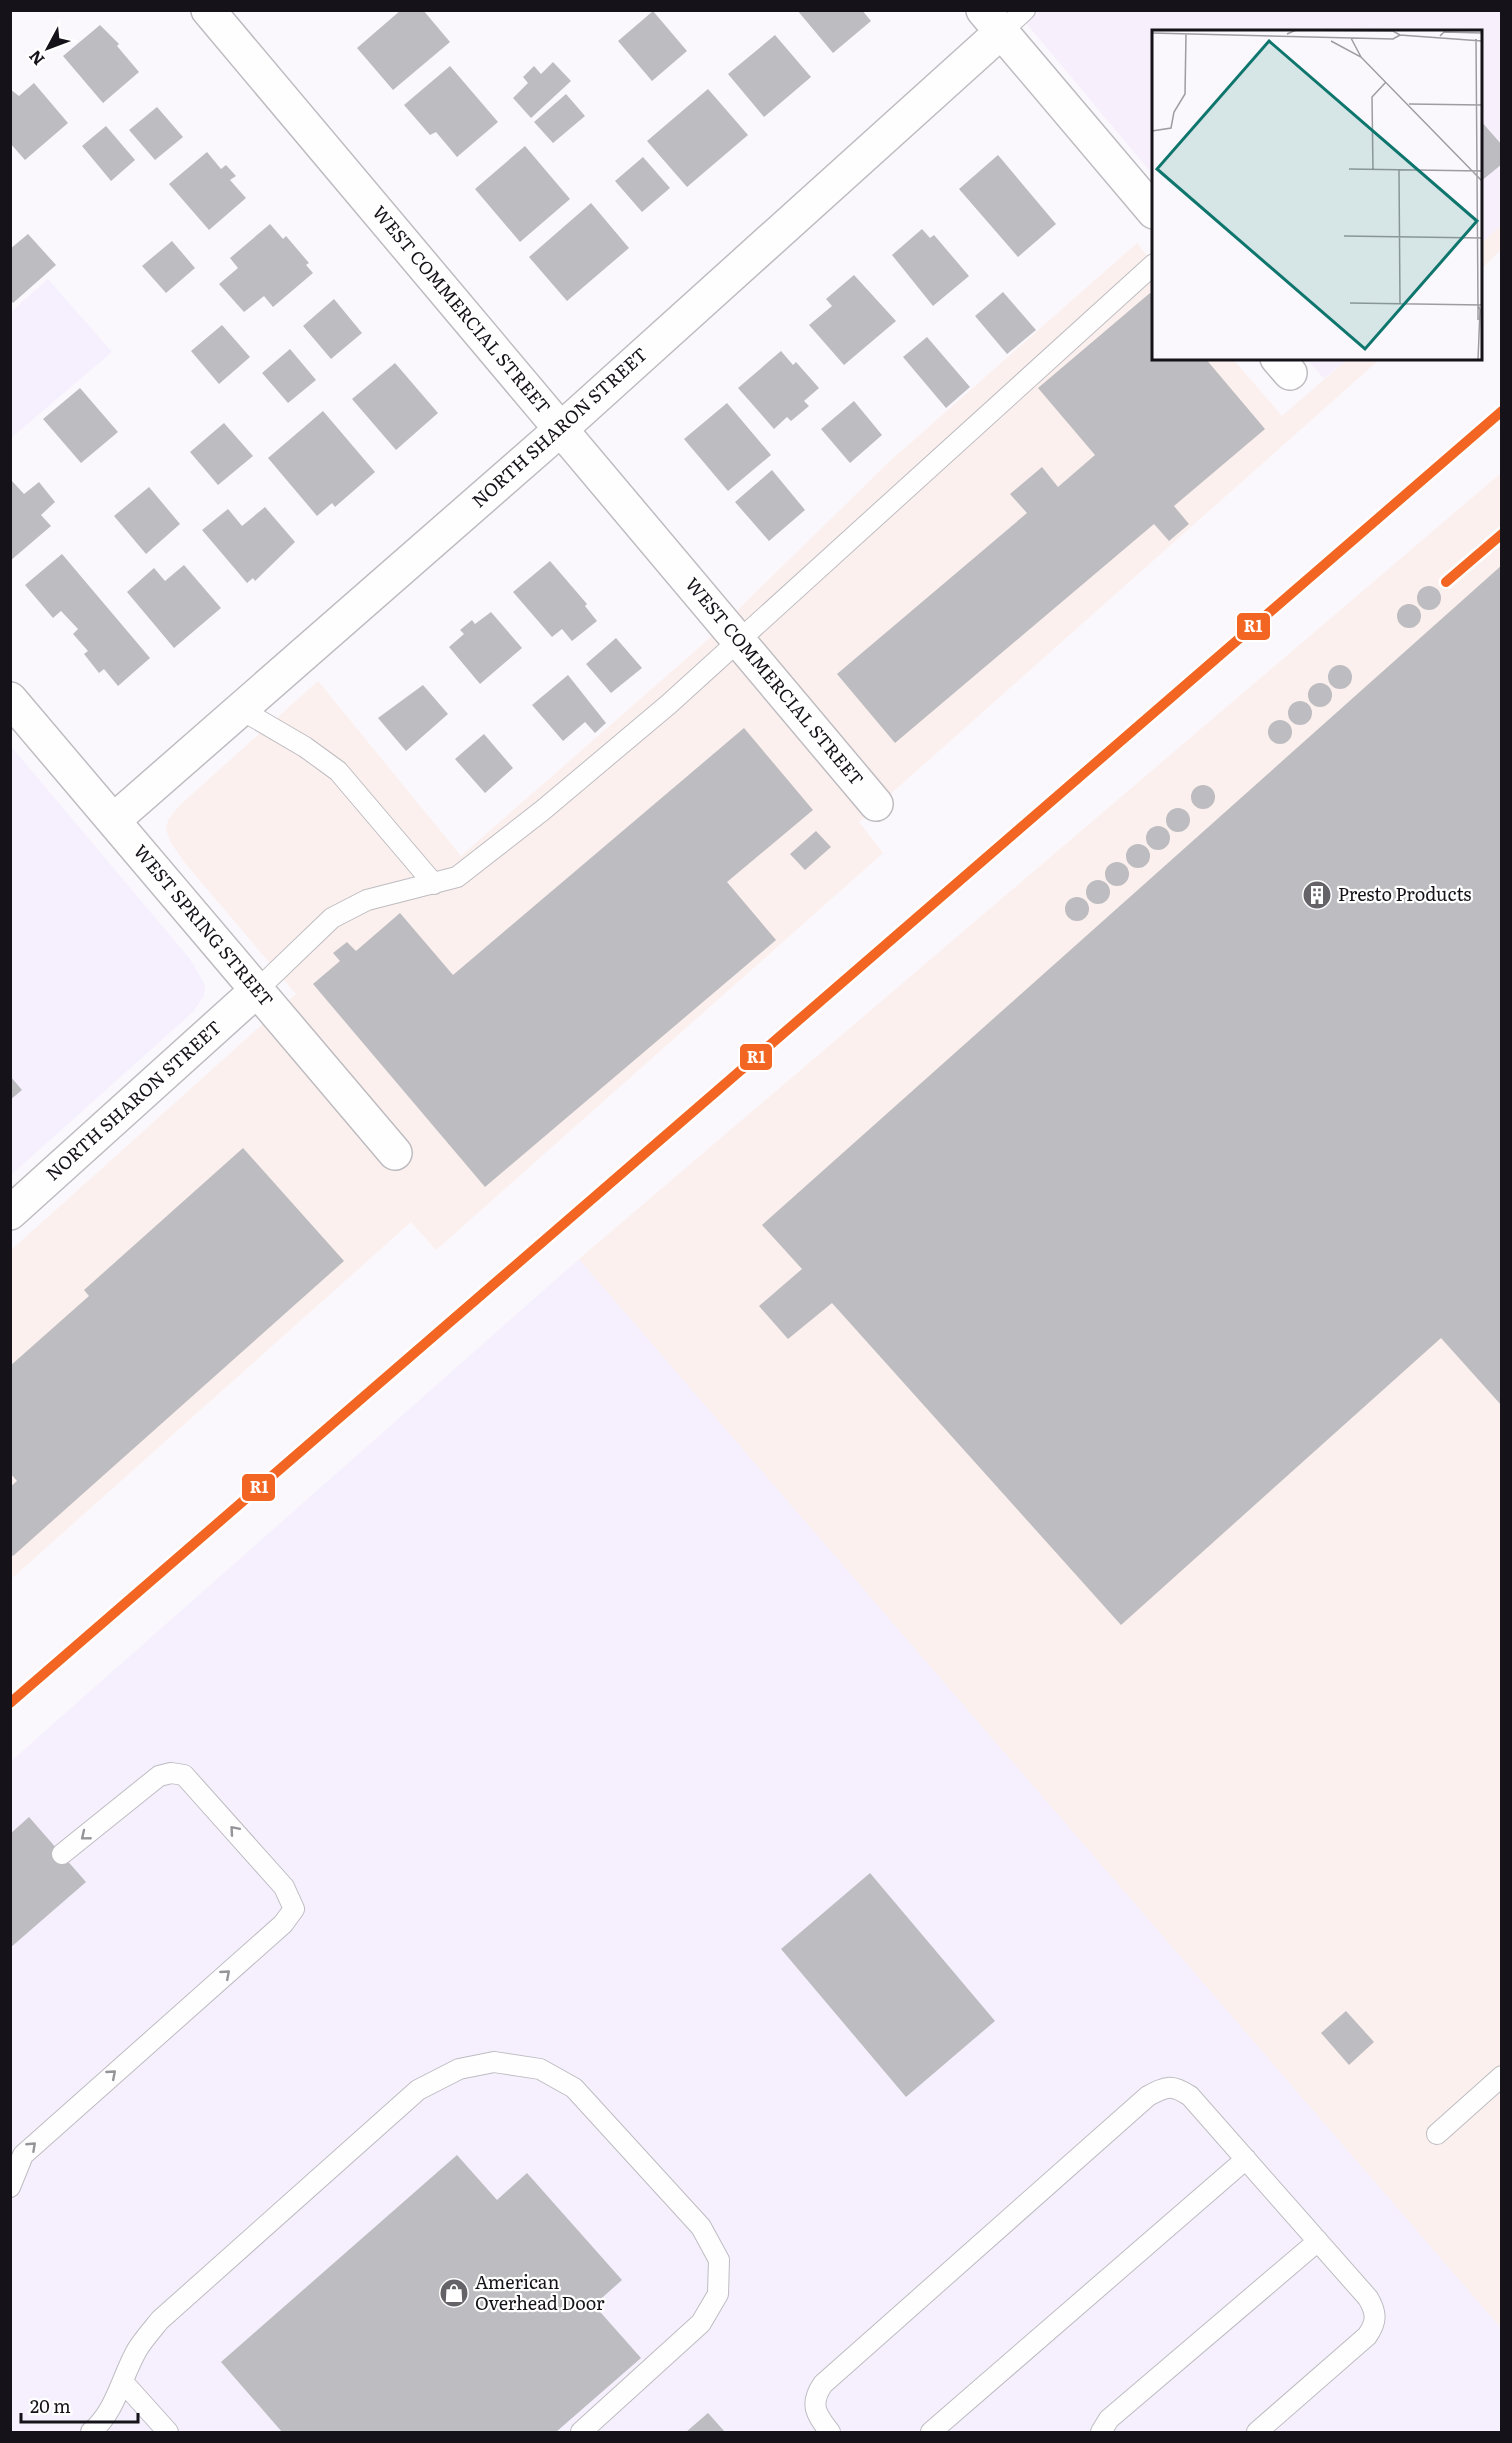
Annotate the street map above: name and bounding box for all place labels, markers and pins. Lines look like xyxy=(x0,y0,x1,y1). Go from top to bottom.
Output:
building icon: Presto Products xyxy=(1301,879,1333,911)
place label: Presto Products xyxy=(1338,880,1471,907)
place label: American Overhead Door xyxy=(475,2268,605,2316)
shop icon: American Overhead Door xyxy=(438,2277,470,2309)

